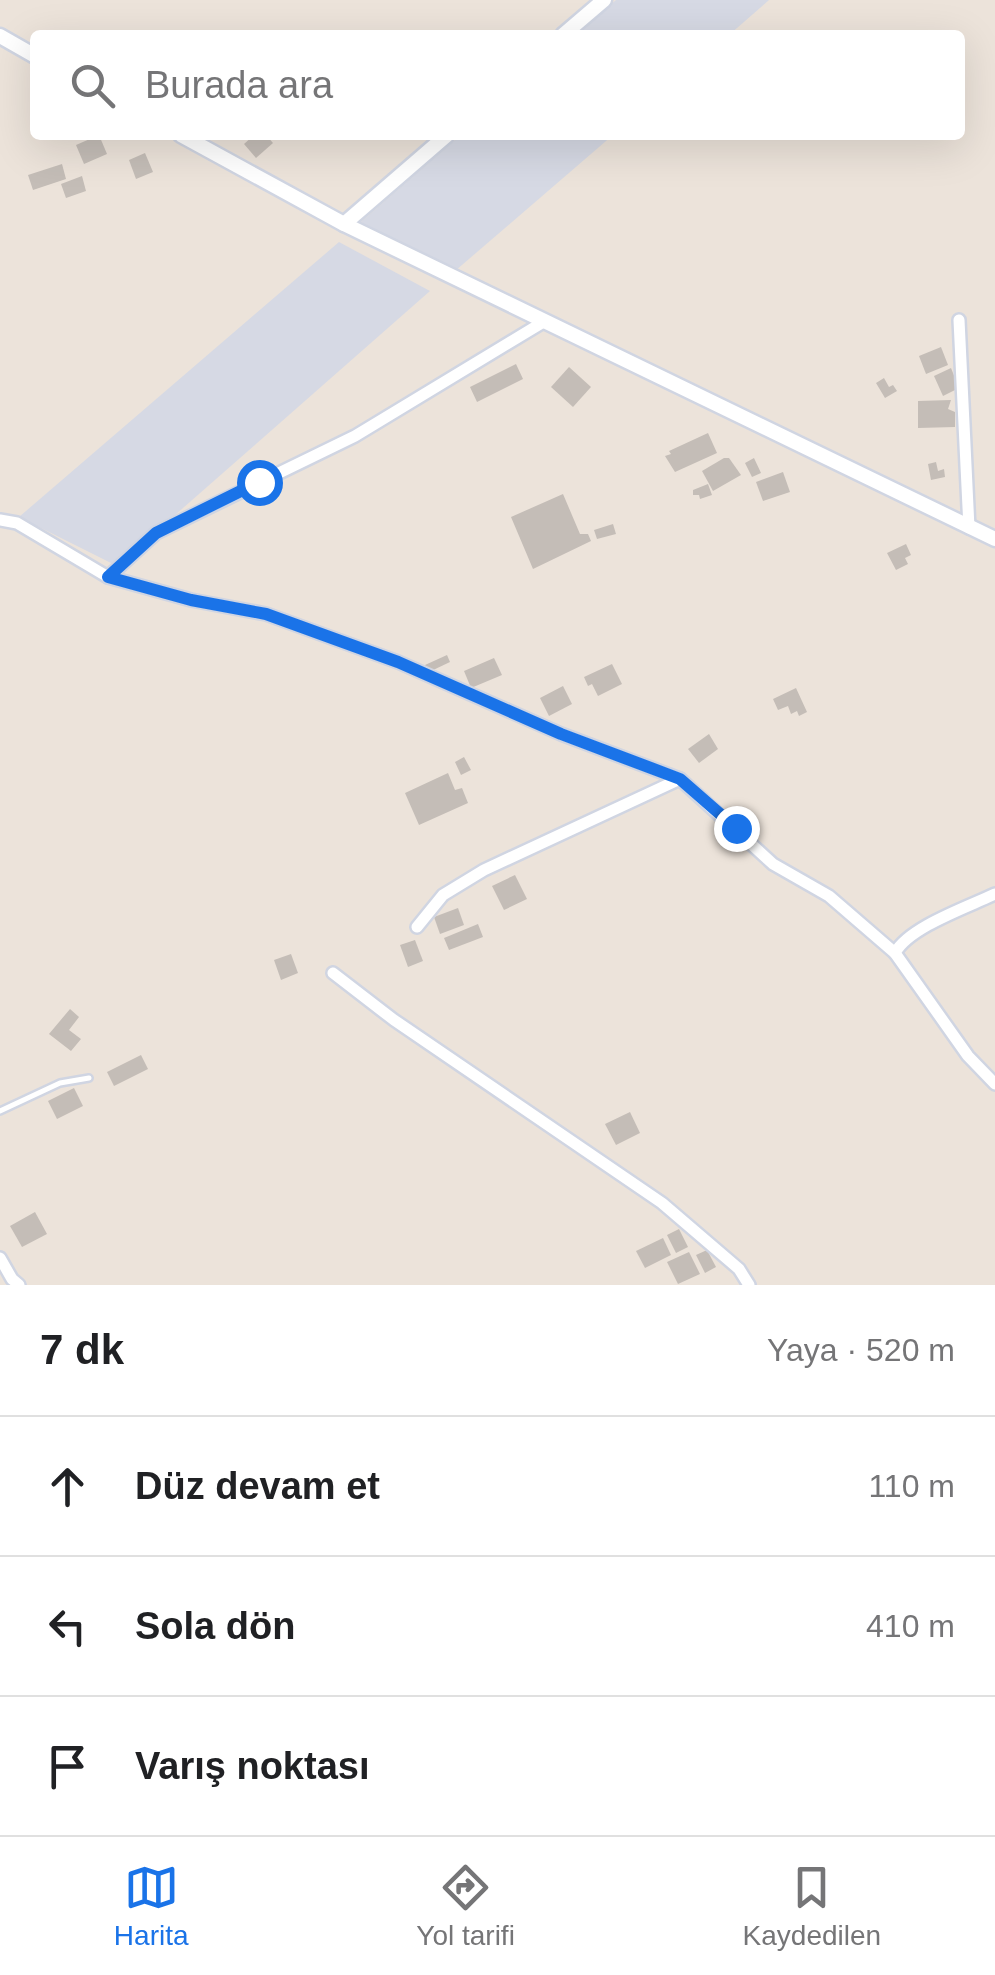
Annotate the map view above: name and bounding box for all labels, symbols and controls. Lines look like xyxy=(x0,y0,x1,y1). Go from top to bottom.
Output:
search box xyxy=(30,30,965,140)
icon: search xyxy=(65,58,120,113)
text: Burada ara xyxy=(145,64,333,106)
route start xyxy=(237,460,283,506)
route end xyxy=(714,806,760,852)
text: 7 dk xyxy=(40,1326,124,1373)
text: Yaya · 520 m xyxy=(767,1332,955,1368)
icon: ahead xyxy=(40,1459,95,1514)
text: Düz devam et xyxy=(135,1465,380,1507)
text: 110 m xyxy=(868,1468,955,1504)
icon: left xyxy=(40,1599,95,1654)
text: Sola dön xyxy=(135,1605,295,1647)
text: 410 m xyxy=(866,1608,955,1644)
icon: arrive xyxy=(40,1739,95,1794)
text: Varış noktası xyxy=(135,1745,369,1787)
tab: Harita xyxy=(114,1860,189,1952)
tab: Yol tarifi xyxy=(416,1860,515,1952)
tab: Kaydedilen xyxy=(743,1860,881,1952)

